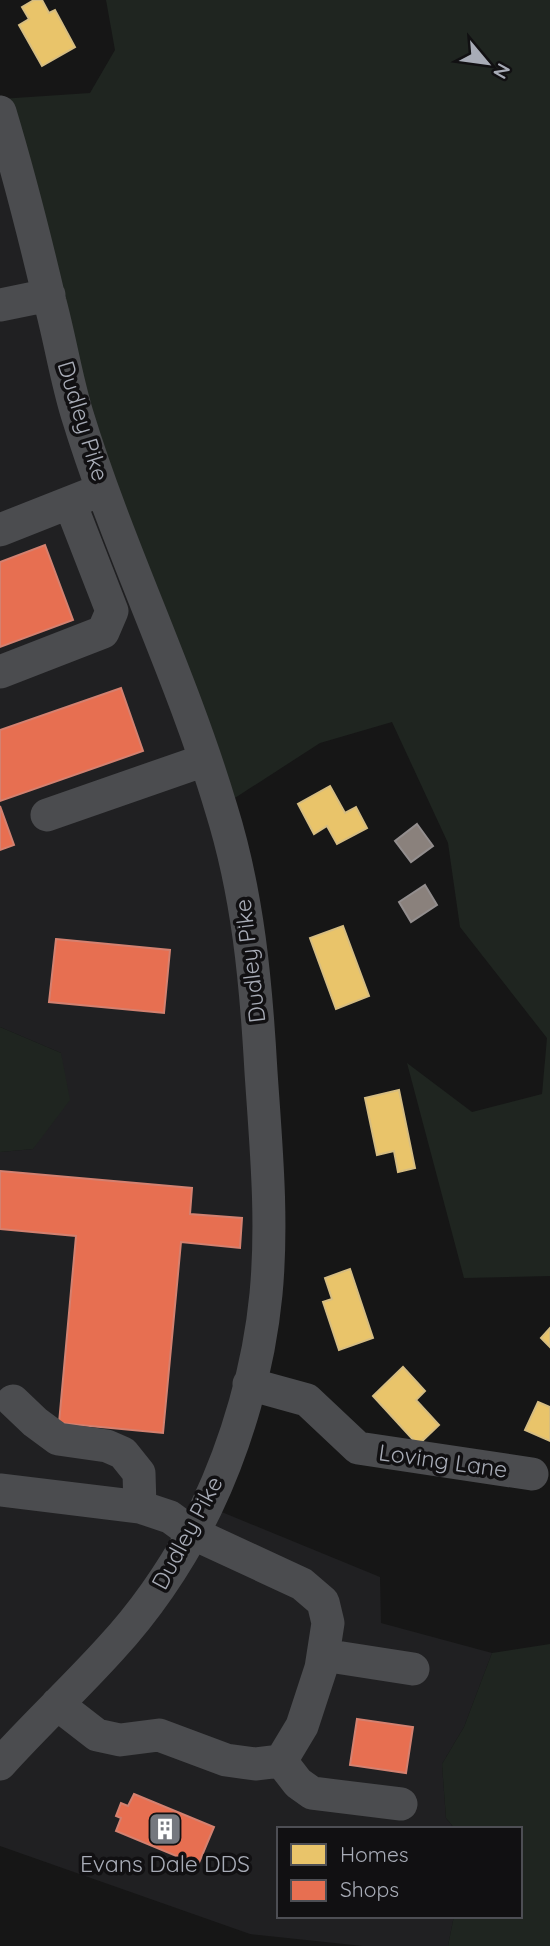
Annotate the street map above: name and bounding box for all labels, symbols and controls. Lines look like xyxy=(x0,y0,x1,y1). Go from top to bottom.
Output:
north arrow xyxy=(452,28,522,98)
text: N xyxy=(488,59,516,83)
street label: Dudley Pike xyxy=(51,357,116,485)
street label: Dudley Pike xyxy=(228,898,271,1025)
street label: Loving Lane xyxy=(377,1437,509,1484)
street label: Dudley Pike xyxy=(145,1471,229,1594)
building icon: Evans Dale DDS xyxy=(146,1810,184,1848)
legend xyxy=(277,1827,522,1918)
text: Homes xyxy=(340,1841,409,1867)
place label: Evans Dale DDS xyxy=(80,1849,250,1878)
text: Shops xyxy=(340,1876,399,1902)

